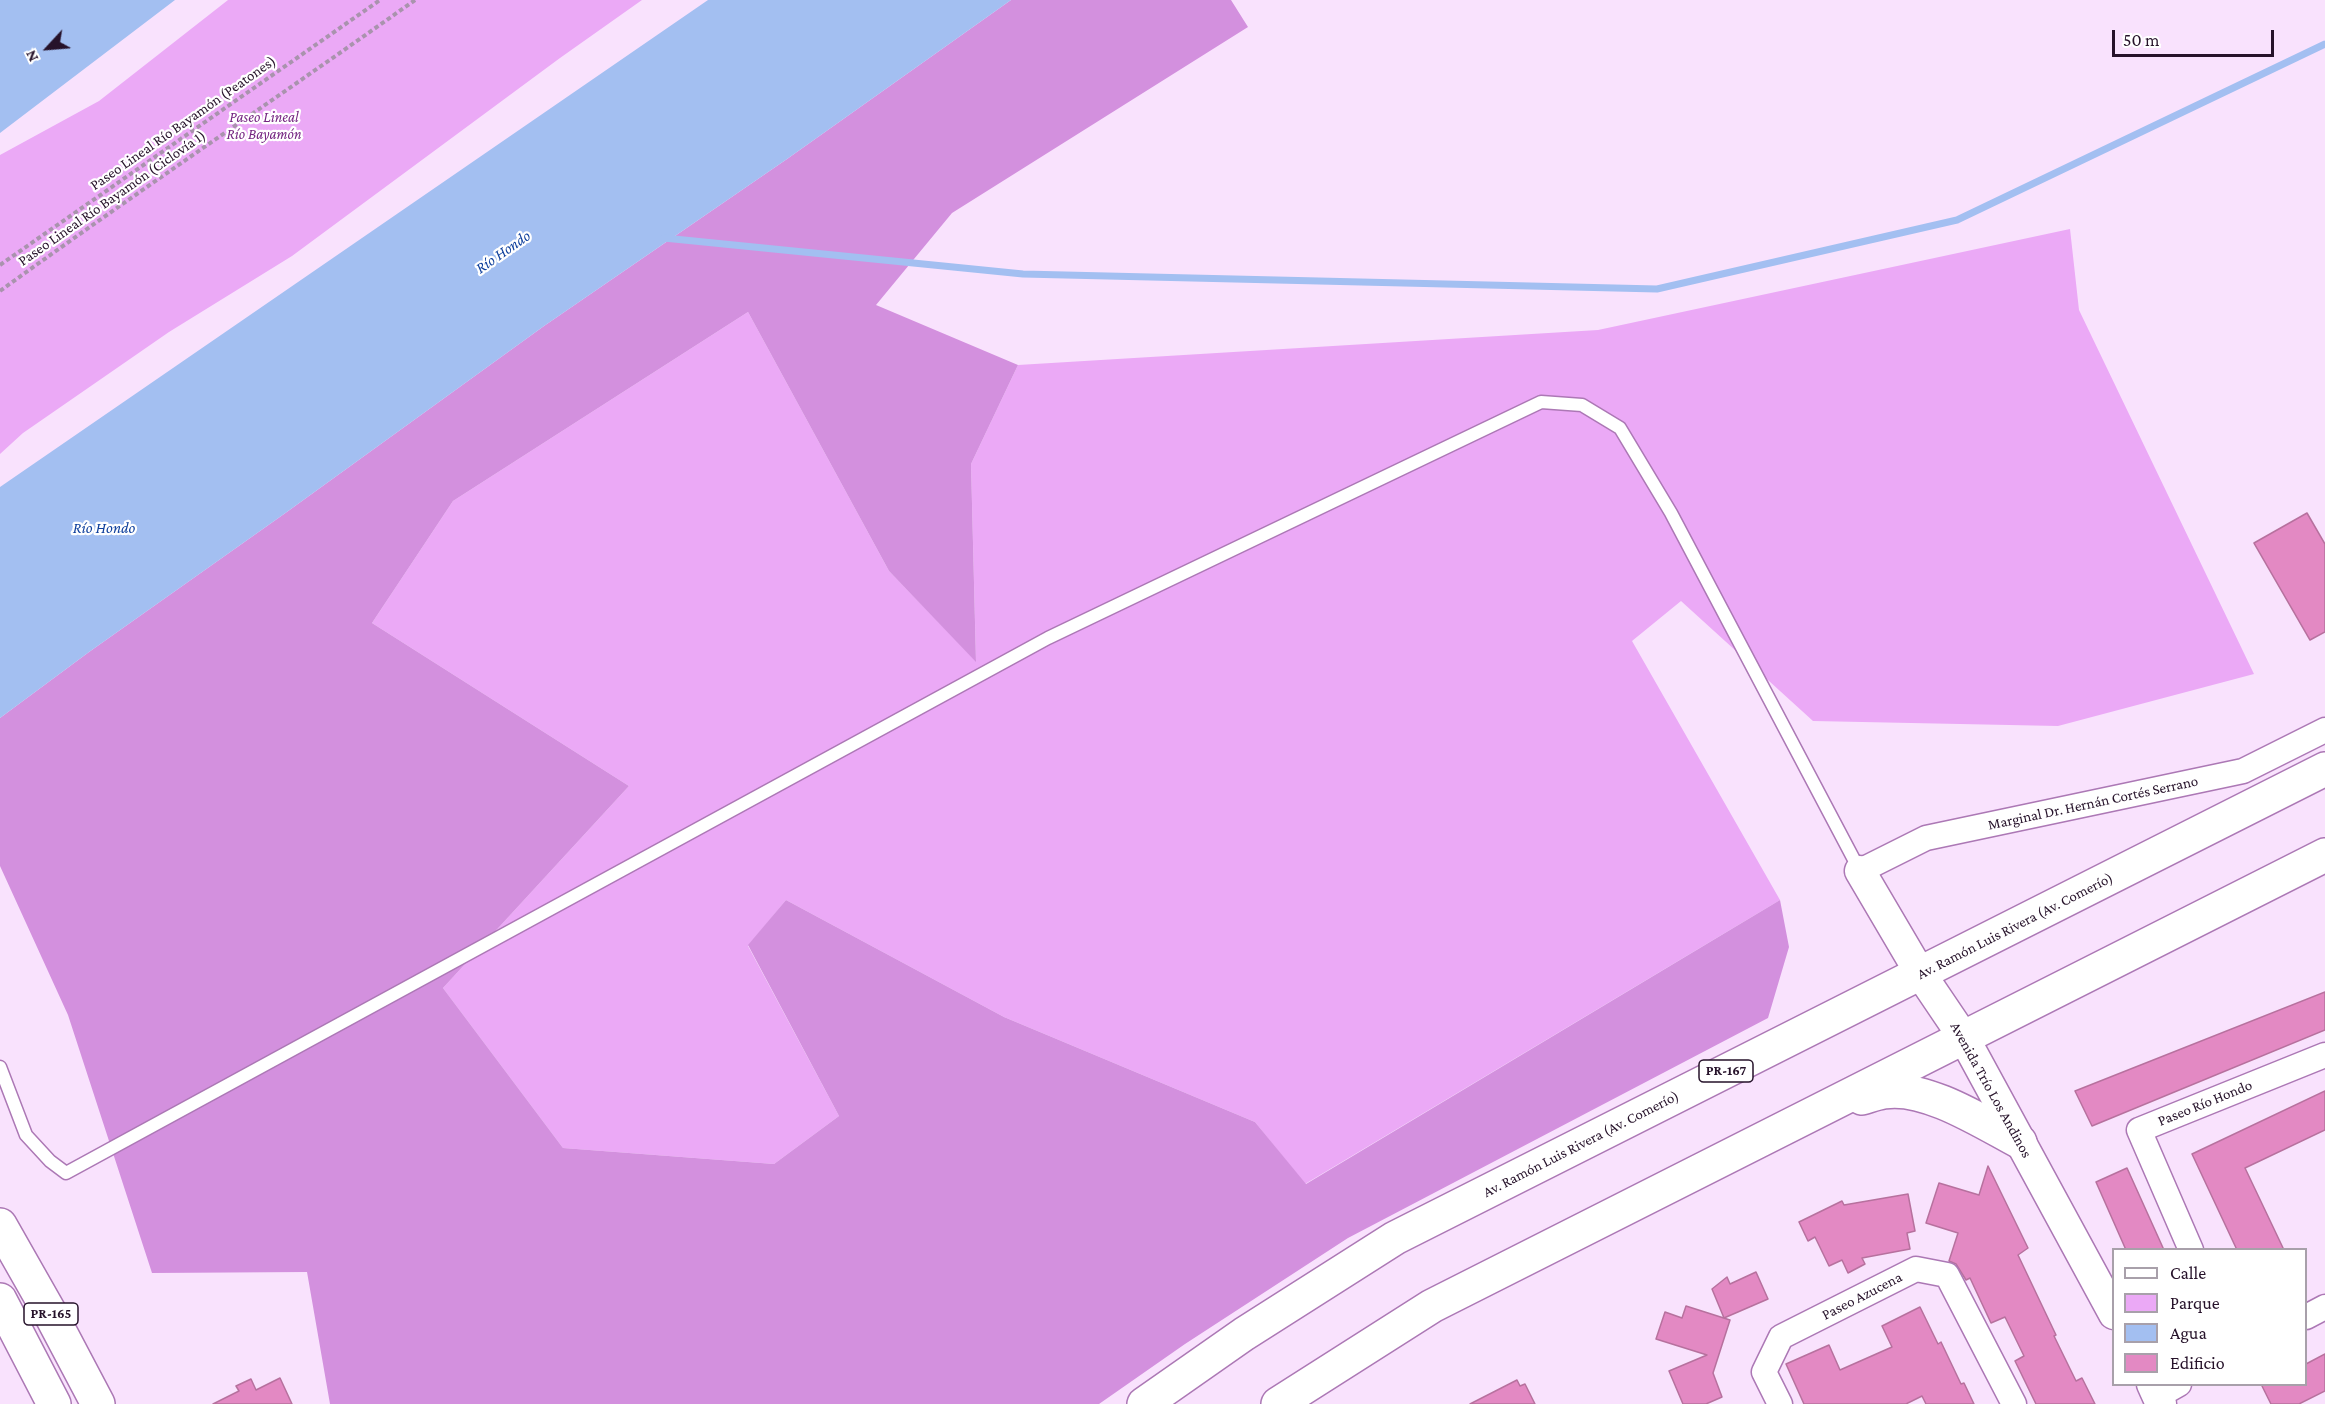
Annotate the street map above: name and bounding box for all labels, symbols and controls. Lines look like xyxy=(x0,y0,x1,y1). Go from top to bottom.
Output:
north arrow xyxy=(18,18,78,78)
scale bar xyxy=(2115,18,2277,56)
text: 50 m xyxy=(2123,30,2160,50)
text: N xyxy=(21,47,41,65)
street label: Paseo Lineal Río Bayamón (Peatones) xyxy=(87,52,279,194)
park label: Paseo Lineal Río Bayamón xyxy=(226,108,302,143)
street label: Paseo Lineal Río Bayamón (Ciclovía 1) xyxy=(15,126,209,270)
water label: Río Hondo xyxy=(472,226,534,278)
water label: Río Hondo xyxy=(73,518,135,538)
street label: Marginal Dr. Hernán Cortés Serrano xyxy=(1986,772,2200,834)
street label: Av. Ramón Luis Rivera (Av. Comerío) xyxy=(1914,869,2116,983)
street label: Avenida Trío Los Andinos xyxy=(1946,1019,2036,1161)
road number: PR-167 xyxy=(1699,1060,1753,1082)
street label: Paseo Río Hondo xyxy=(2155,1076,2255,1130)
street label: Av. Ramón Luis Rivera (Av. Comerío) xyxy=(1480,1087,1682,1201)
legend xyxy=(2112,1248,2307,1386)
text: Calle xyxy=(2170,1263,2206,1283)
street label: Paseo Azucena xyxy=(1819,1268,1905,1324)
text: Parque xyxy=(2170,1293,2220,1313)
road number: PR-165 xyxy=(24,1303,78,1325)
text: Agua xyxy=(2170,1323,2207,1343)
text: Edificio xyxy=(2170,1353,2225,1373)

